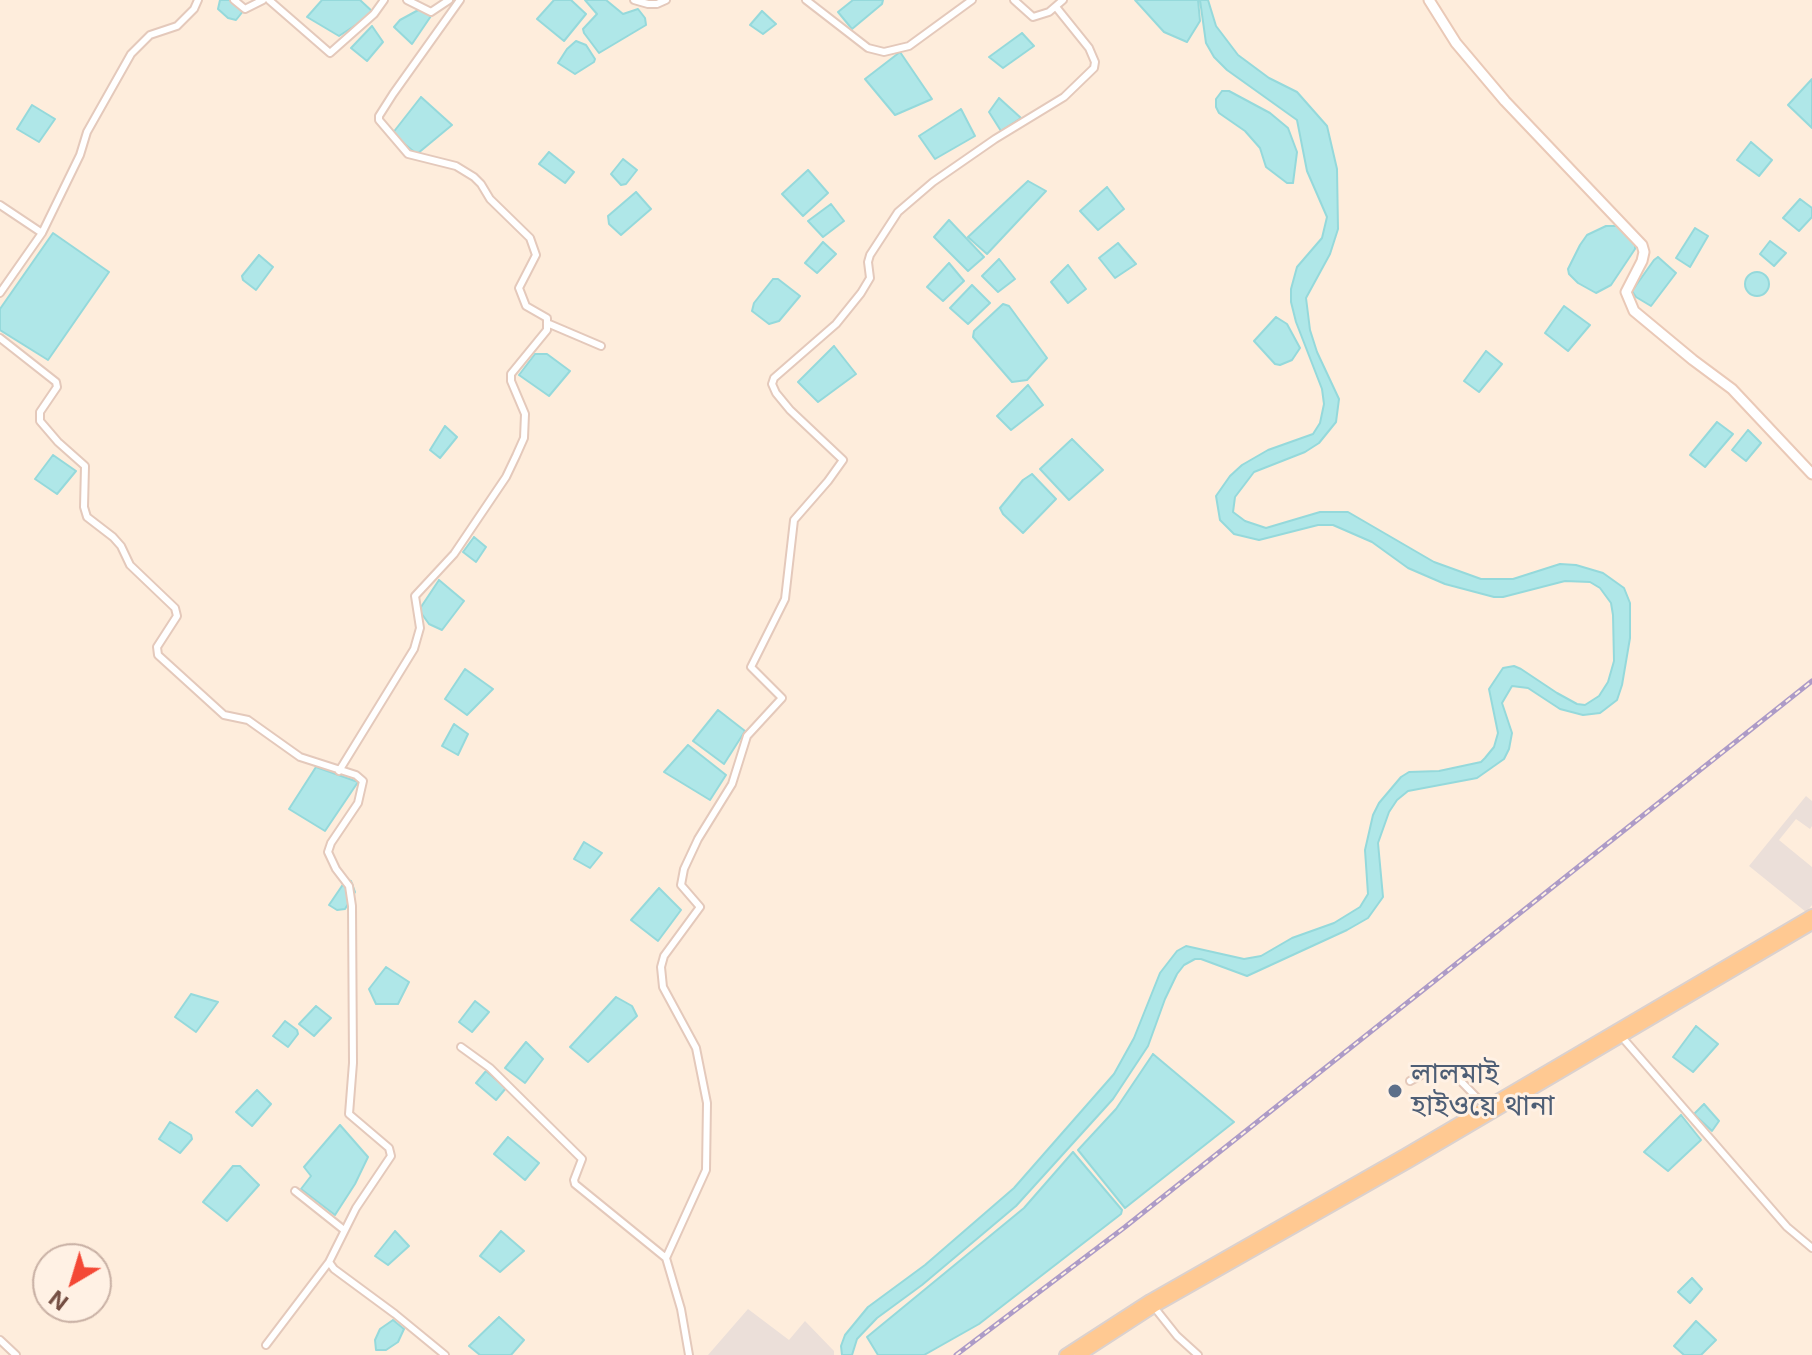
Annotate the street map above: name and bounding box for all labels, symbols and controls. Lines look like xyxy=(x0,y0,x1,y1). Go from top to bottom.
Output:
place label: লালমাই হাইওয়ে থানা xyxy=(1411,1058,1554,1124)
marker: লালমাই হাইওয়ে থানা xyxy=(1386,1082,1404,1100)
north arrow xyxy=(32,1243,112,1323)
text: N xyxy=(44,1285,73,1316)

